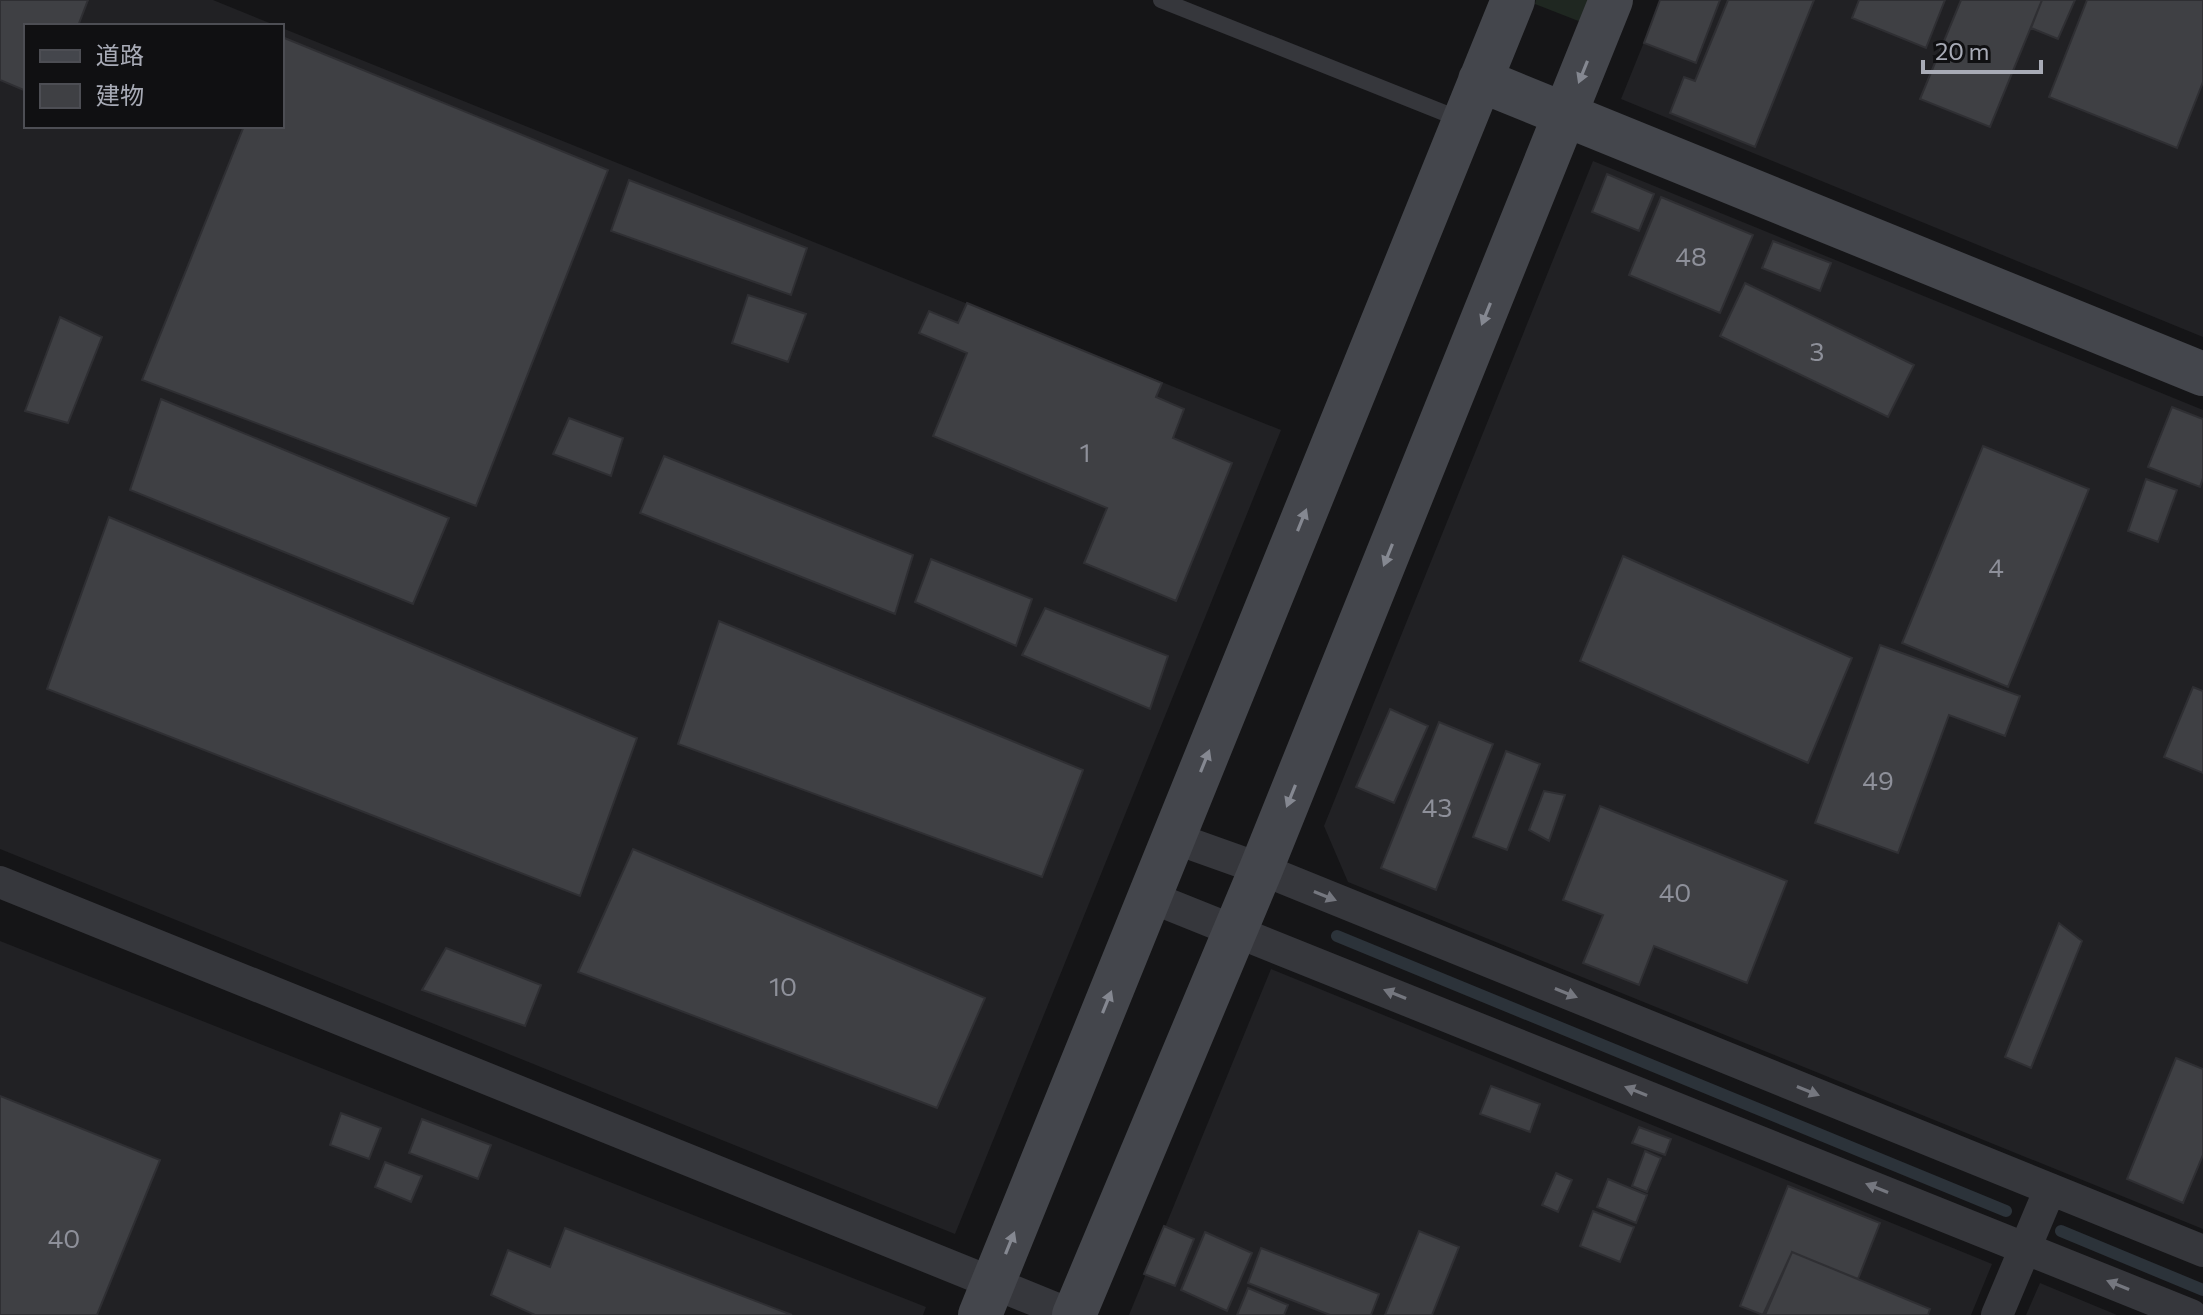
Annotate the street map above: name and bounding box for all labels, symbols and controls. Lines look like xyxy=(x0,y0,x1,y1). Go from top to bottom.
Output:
legend xyxy=(24,24,284,128)
scale bar xyxy=(1923,24,2041,74)
text: 20 m xyxy=(1935,36,1989,65)
text: 道路 xyxy=(96,40,144,69)
one-way arrow xyxy=(1576,60,1589,84)
text: 建物 xyxy=(96,80,144,109)
house number: 48 xyxy=(1675,240,1707,271)
one-way arrow xyxy=(1479,302,1492,326)
house number: 3 xyxy=(1810,335,1824,366)
house number: 1 xyxy=(1079,436,1091,467)
one-way arrow xyxy=(1296,508,1309,532)
one-way arrow xyxy=(1381,543,1394,567)
house number: 4 xyxy=(1988,551,2004,582)
one-way arrow xyxy=(1199,749,1212,773)
house number: 49 xyxy=(1862,764,1894,795)
one-way arrow xyxy=(1284,784,1297,808)
house number: 43 xyxy=(1422,791,1452,822)
house number: 40 xyxy=(1659,876,1691,907)
one-way arrow xyxy=(1313,890,1337,903)
house number: 10 xyxy=(769,970,797,1001)
one-way arrow xyxy=(1383,987,1407,1000)
one-way arrow xyxy=(1555,987,1578,1000)
one-way arrow xyxy=(1101,990,1114,1014)
one-way arrow xyxy=(1624,1084,1648,1097)
one-way arrow xyxy=(1796,1085,1820,1098)
one-way arrow xyxy=(1865,1181,1889,1194)
house number: 40 xyxy=(48,1222,80,1253)
one-way arrow xyxy=(1003,1231,1016,1255)
one-way arrow xyxy=(2106,1279,2130,1292)

